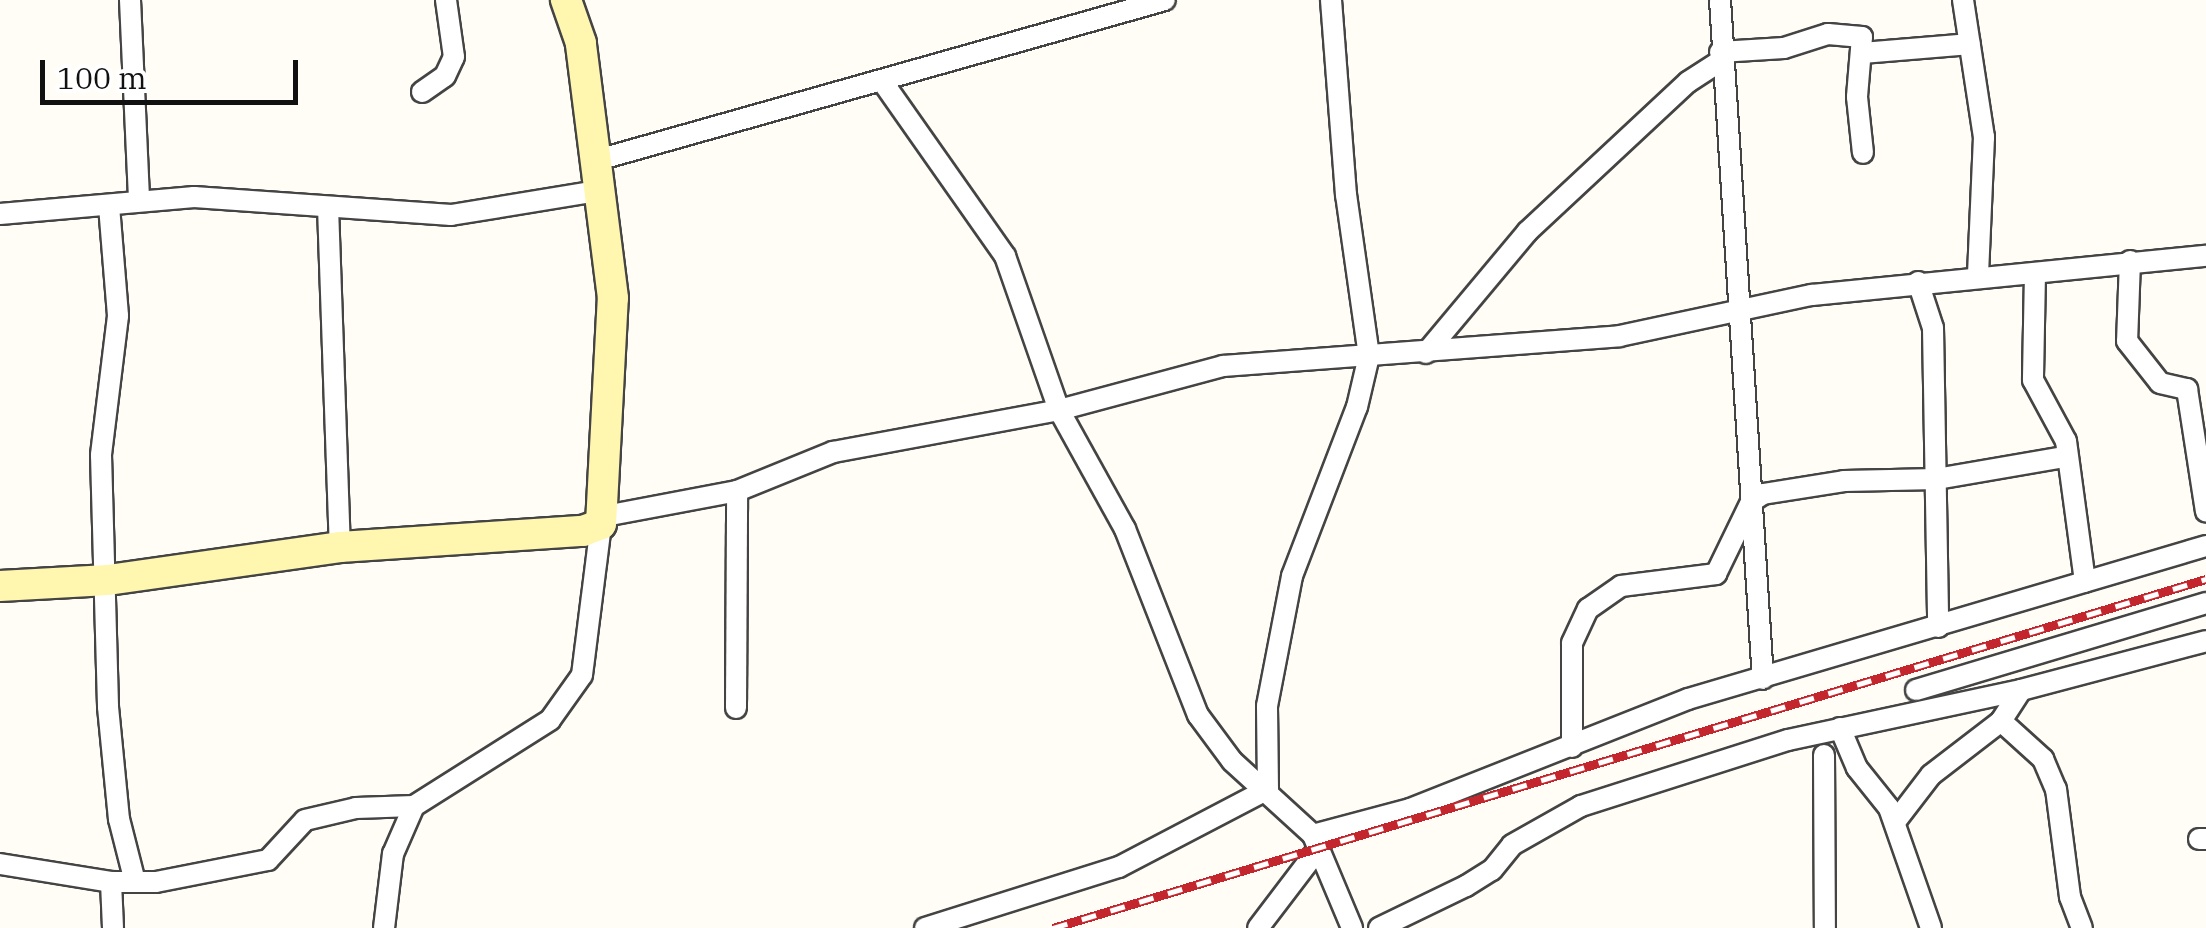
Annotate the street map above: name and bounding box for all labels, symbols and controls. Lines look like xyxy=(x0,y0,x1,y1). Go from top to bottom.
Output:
scale bar xyxy=(45,40,302,102)
text: 100 m xyxy=(57,58,147,97)

